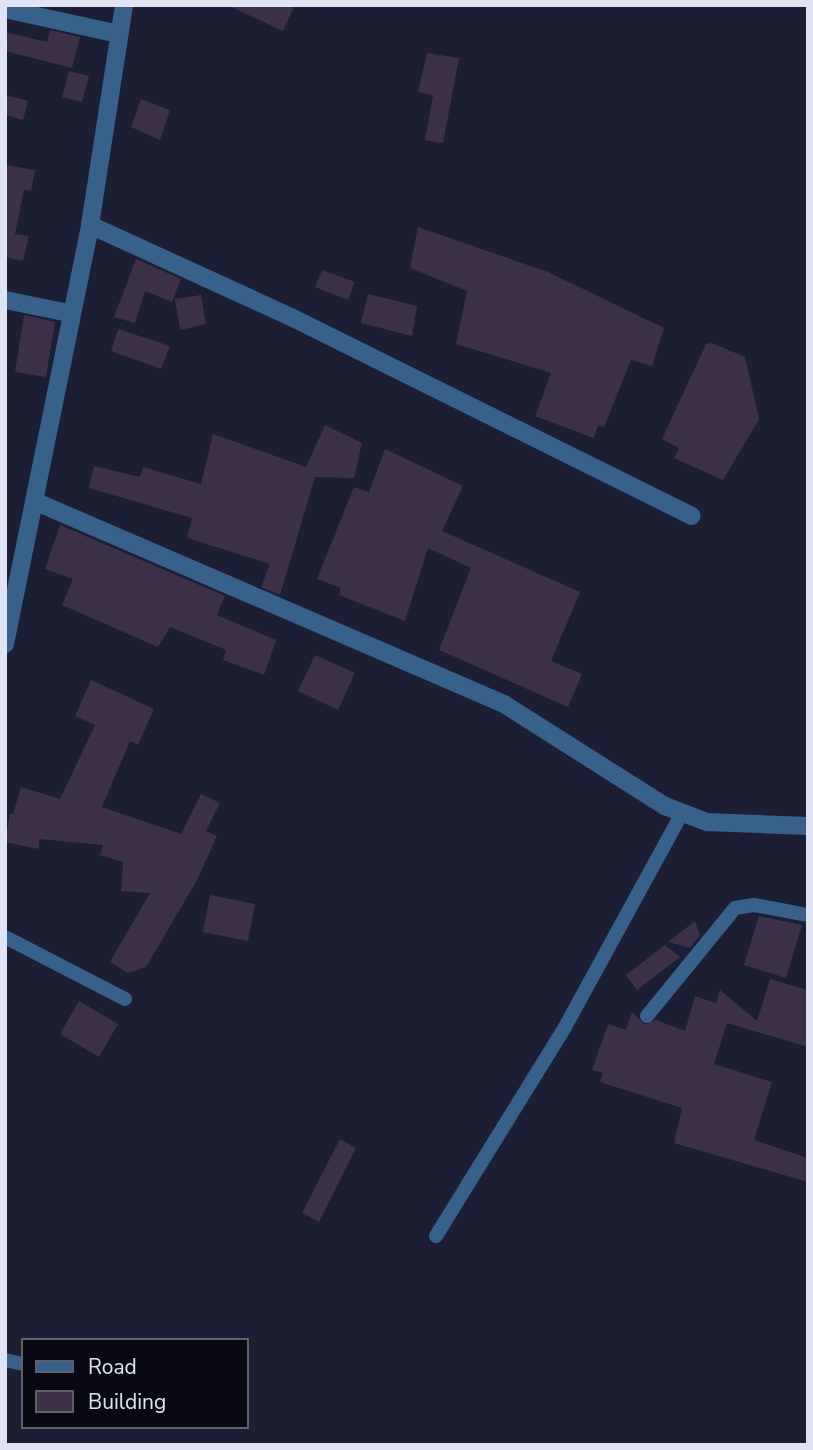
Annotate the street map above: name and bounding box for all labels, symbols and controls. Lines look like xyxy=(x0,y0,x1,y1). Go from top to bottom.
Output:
legend xyxy=(21,1338,248,1429)
text: Road xyxy=(88,1353,137,1381)
text: Building xyxy=(88,1388,166,1416)

